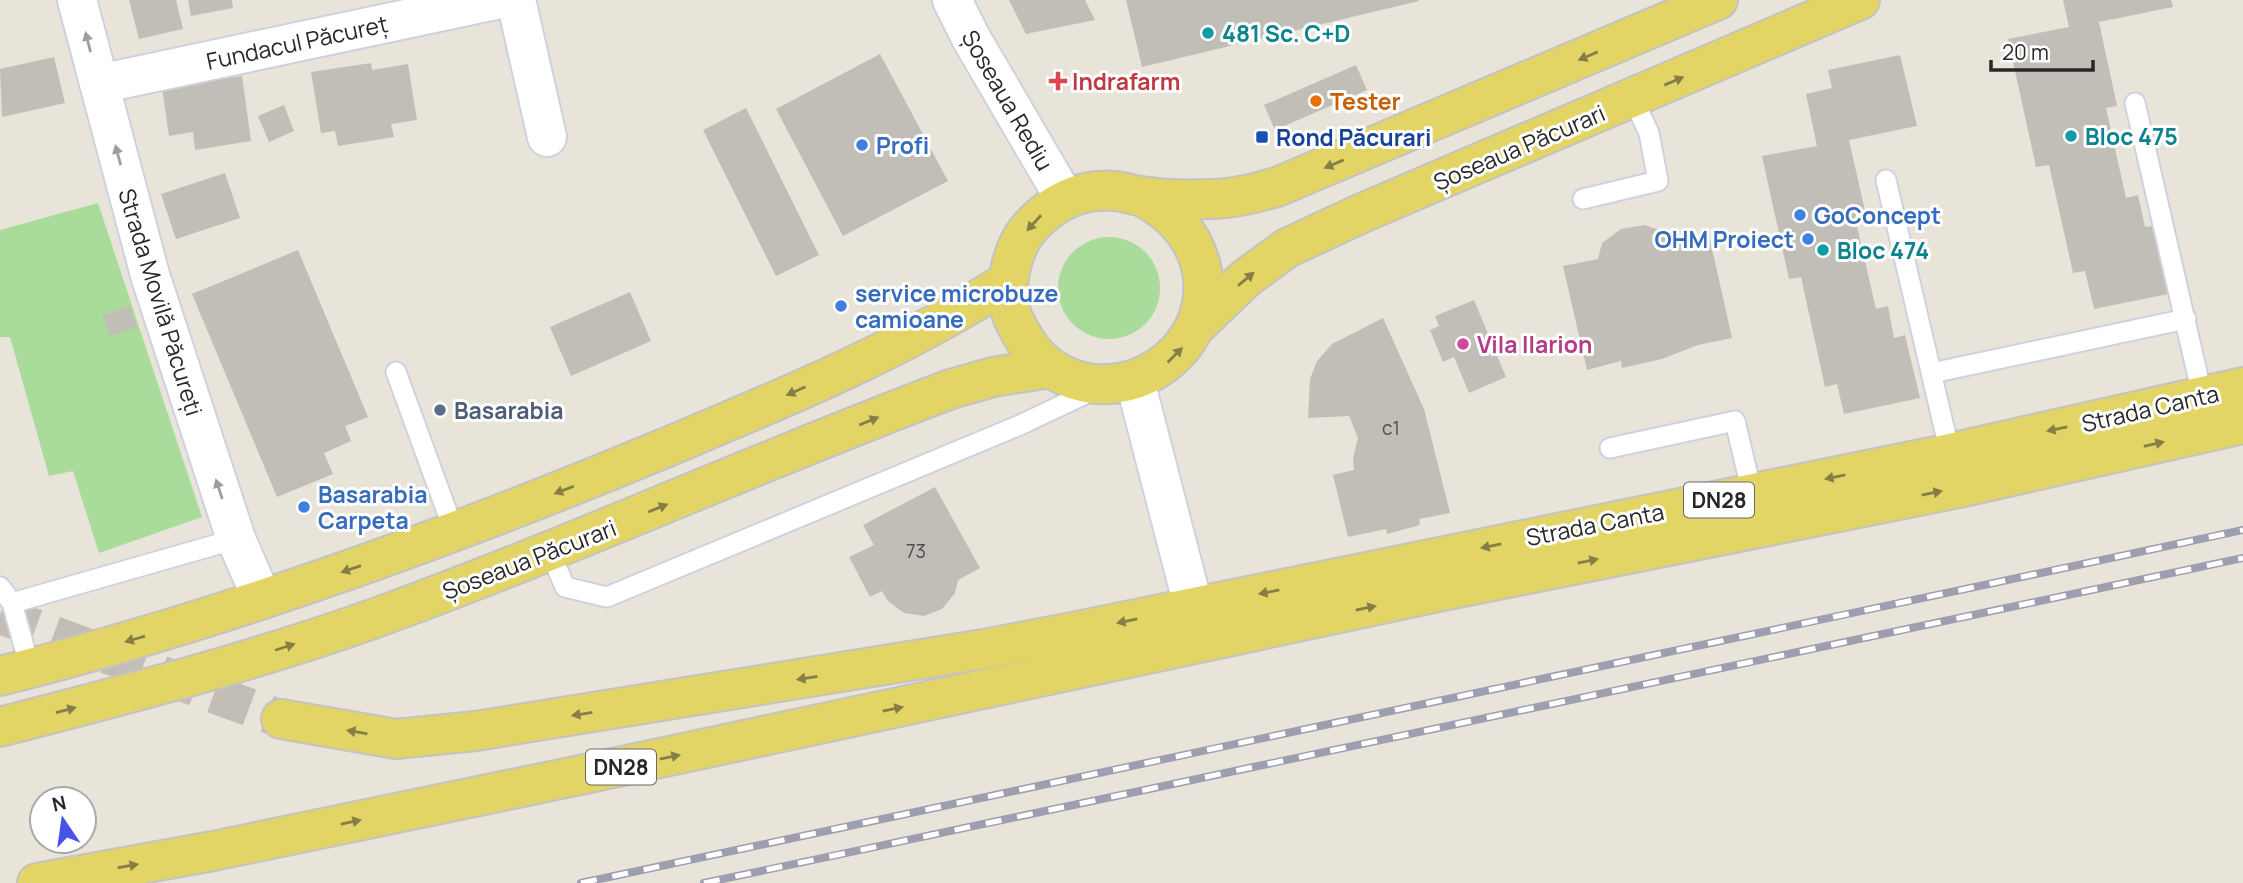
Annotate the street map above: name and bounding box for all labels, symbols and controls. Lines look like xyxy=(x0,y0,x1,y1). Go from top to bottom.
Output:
street label: Fundacul Păcureț xyxy=(203,7,391,77)
place label: 481 Sc. C+D xyxy=(1222,17,1350,49)
street label: Șoseaua Rediu xyxy=(955,24,1061,176)
marker: 481 Sc. C+D xyxy=(1200,25,1216,41)
scale bar xyxy=(1991,28,2092,72)
one-way arrow xyxy=(82,31,93,53)
text: 20 m xyxy=(2002,38,2049,66)
one-way arrow xyxy=(1578,50,1598,62)
place label: Indrafarm xyxy=(1072,65,1180,97)
marker: Indrafarm xyxy=(1050,73,1066,89)
one-way arrow xyxy=(1664,75,1684,87)
place label: Tester xyxy=(1330,85,1401,117)
marker: Tester xyxy=(1308,93,1324,109)
street label: Șoseaua Păcurari xyxy=(1428,96,1610,198)
place label: Bloc 475 xyxy=(2085,120,2178,152)
place label: Rond Păcurari xyxy=(1276,121,1431,153)
marker: Bloc 475 xyxy=(2063,128,2079,144)
place label: Profi xyxy=(876,129,929,161)
marker: Rond Păcurari xyxy=(1254,129,1270,145)
marker: Profi xyxy=(854,137,870,153)
one-way arrow xyxy=(112,144,122,165)
one-way arrow xyxy=(1323,159,1344,170)
street label: Strada Movilă Păcureți xyxy=(111,185,211,419)
place label: GoConcept xyxy=(1814,199,1941,231)
marker: GoConcept xyxy=(1792,207,1808,223)
one-way arrow xyxy=(1027,215,1042,232)
place label: OHM Proiect xyxy=(1655,223,1794,255)
marker: OHM Proiect xyxy=(1800,231,1816,247)
place label: Bloc 474 xyxy=(1837,234,1929,266)
marker: Bloc 474 xyxy=(1815,242,1831,258)
one-way arrow xyxy=(1238,272,1255,287)
place label: service microbuze camioane xyxy=(855,277,1058,335)
marker: service microbuze camioane xyxy=(833,298,849,314)
place label: Vila Ilarion xyxy=(1477,328,1592,360)
marker: Vila Ilarion xyxy=(1455,336,1471,352)
one-way arrow xyxy=(1166,348,1183,364)
street label: Strada Canta xyxy=(2078,377,2222,439)
one-way arrow xyxy=(786,385,806,397)
place label: Basarabia xyxy=(454,394,563,426)
marker: Basarabia xyxy=(432,402,448,418)
house number: c1 xyxy=(1382,415,1400,441)
one-way arrow xyxy=(859,416,880,427)
one-way arrow xyxy=(2046,424,2068,435)
one-way arrow xyxy=(2143,439,2165,450)
one-way arrow xyxy=(1824,471,1846,482)
place label: Basarabia Carpeta xyxy=(318,478,427,536)
one-way arrow xyxy=(214,479,224,500)
road number: DN28 xyxy=(1684,482,1754,518)
one-way arrow xyxy=(554,484,575,495)
one-way arrow xyxy=(1921,487,1943,498)
street label: Strada Canta xyxy=(1523,495,1667,553)
marker: Basarabia Carpeta xyxy=(296,499,312,515)
one-way arrow xyxy=(648,502,669,513)
street label: Șoseaua Păcurari xyxy=(438,511,620,607)
house number: 73 xyxy=(906,538,926,564)
one-way arrow xyxy=(1480,540,1502,551)
one-way arrow xyxy=(1577,556,1599,567)
one-way arrow xyxy=(340,564,361,575)
one-way arrow xyxy=(1258,586,1280,597)
one-way arrow xyxy=(1355,602,1377,613)
one-way arrow xyxy=(1116,615,1138,626)
one-way arrow xyxy=(123,634,145,645)
one-way arrow xyxy=(274,641,295,652)
one-way arrow xyxy=(795,673,817,684)
one-way arrow xyxy=(55,704,77,715)
one-way arrow xyxy=(882,704,904,715)
one-way arrow xyxy=(571,709,593,720)
one-way arrow xyxy=(346,726,368,737)
road number: DN28 xyxy=(586,750,656,784)
one-way arrow xyxy=(659,751,681,762)
north arrow xyxy=(28,785,98,855)
text: N xyxy=(50,789,69,818)
one-way arrow xyxy=(340,817,362,828)
one-way arrow xyxy=(117,860,139,871)

